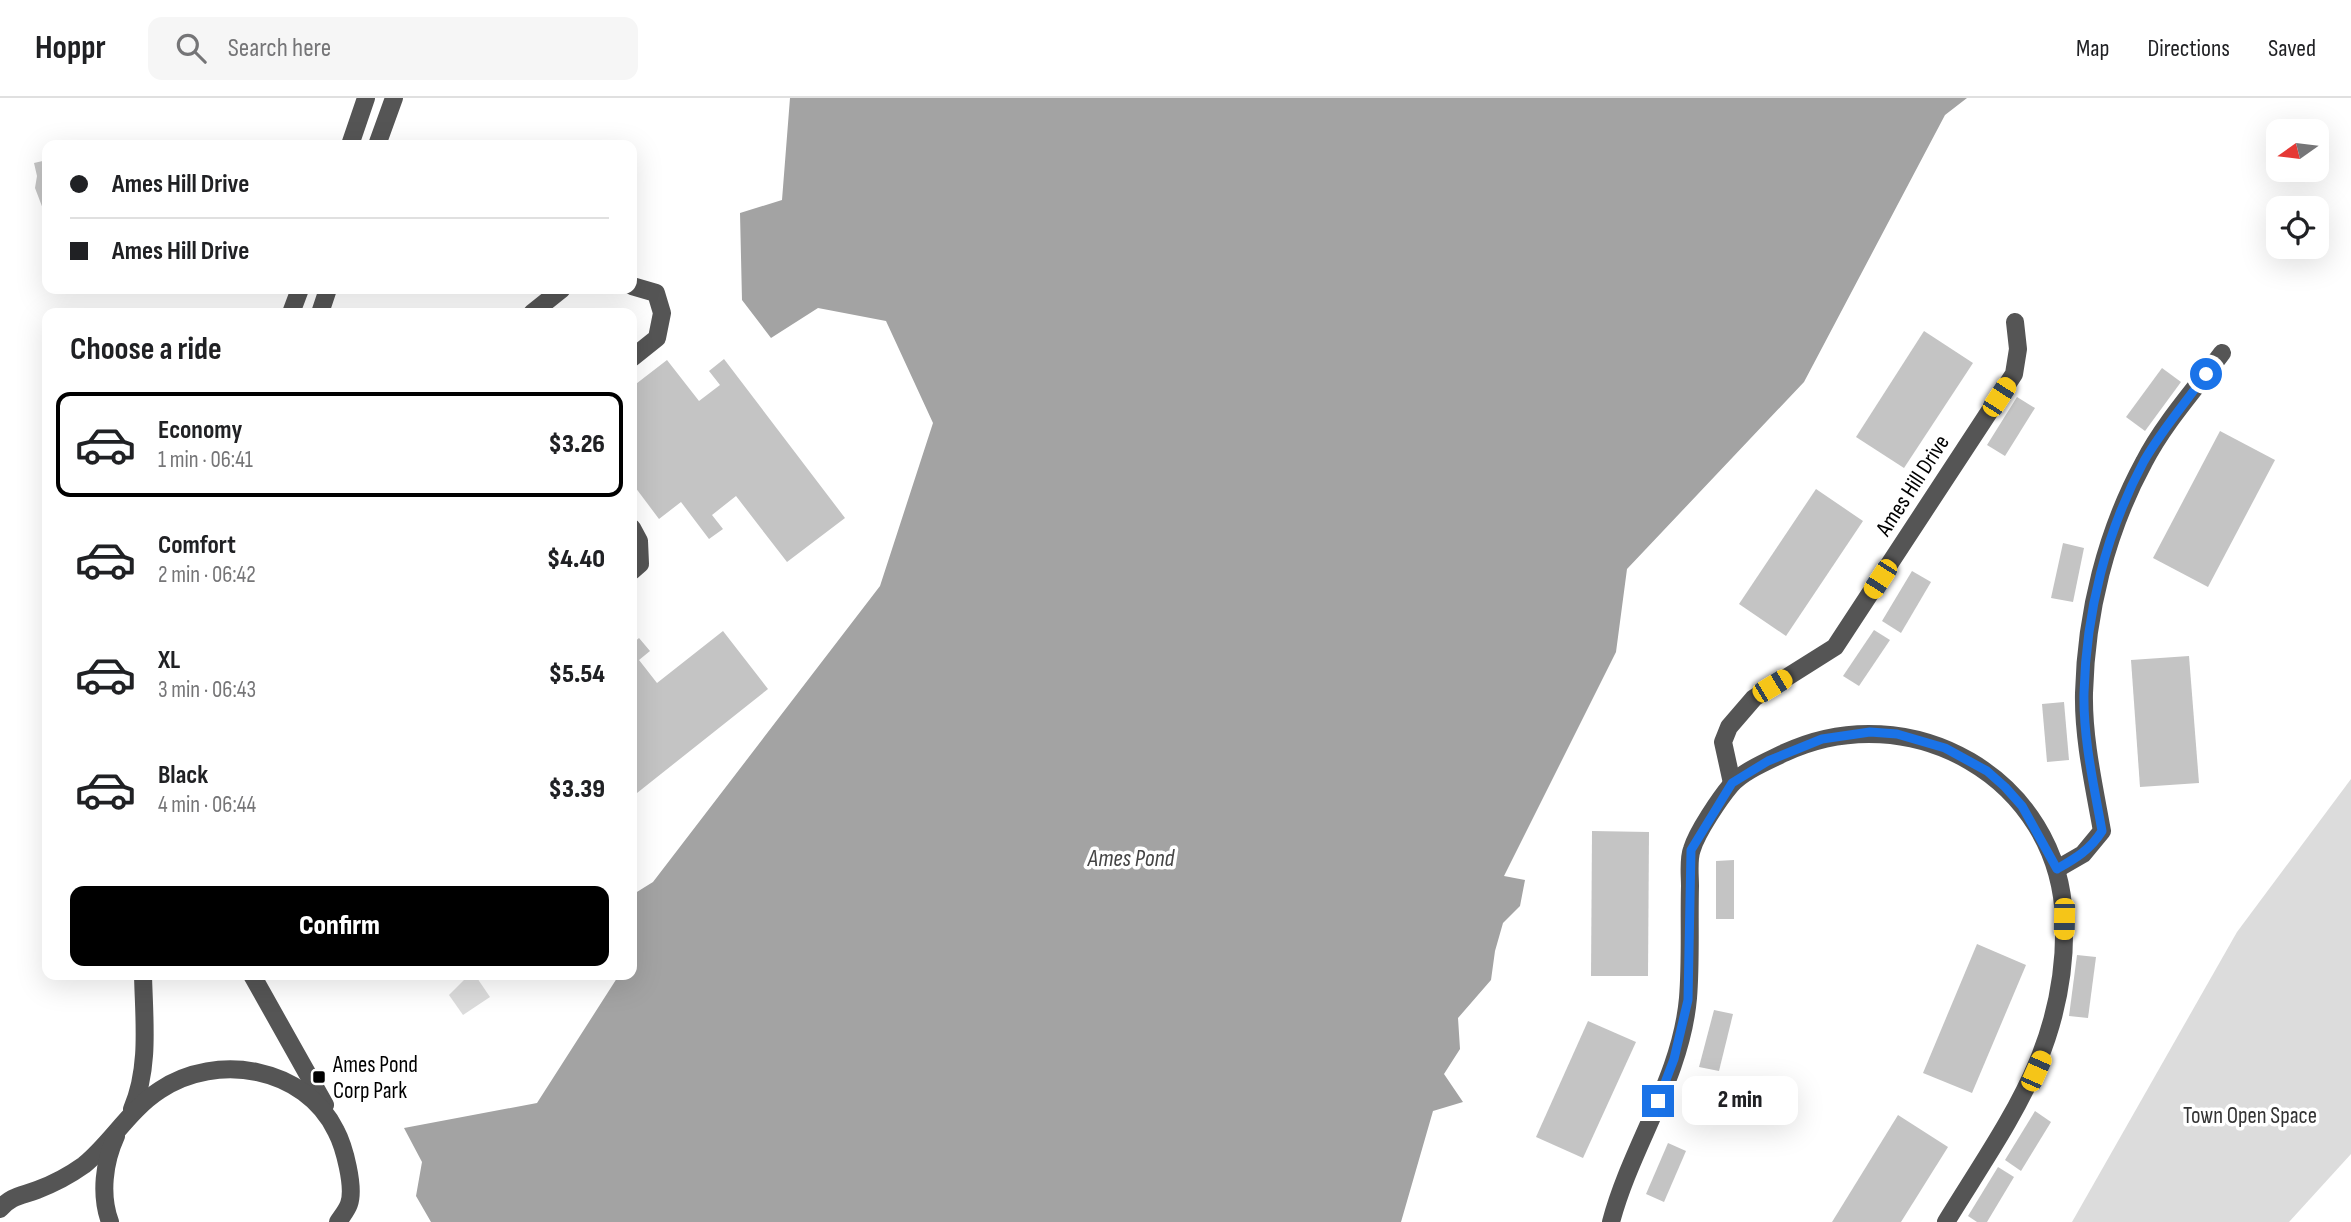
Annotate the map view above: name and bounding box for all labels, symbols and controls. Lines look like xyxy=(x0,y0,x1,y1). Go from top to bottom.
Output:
search box xyxy=(148,17,638,80)
text: Hoppr xyxy=(35,28,106,68)
icon: search xyxy=(172,29,210,67)
text: Search here xyxy=(228,33,331,64)
text: Map xyxy=(2076,34,2109,63)
text: Directions xyxy=(2147,34,2230,63)
text: Saved xyxy=(2268,34,2316,63)
north arrow xyxy=(2266,119,2329,182)
map controls xyxy=(2266,119,2329,259)
text: Ames Hill Drive xyxy=(112,169,249,200)
button: locate xyxy=(2266,196,2329,259)
text: Ames Hill Drive xyxy=(112,236,249,267)
text: Choose a ride xyxy=(70,330,222,369)
route start xyxy=(2190,358,2222,390)
car xyxy=(1979,374,2020,420)
icon: car xyxy=(74,413,137,476)
text: Economy xyxy=(158,415,242,446)
text: $3.26 xyxy=(548,429,605,460)
street label: Ames Hill Drive xyxy=(1869,430,1956,542)
text: 1 min · 06:41 xyxy=(158,446,253,474)
icon: car xyxy=(74,528,137,591)
text: Comfort xyxy=(158,530,236,561)
text: $4.40 xyxy=(547,544,605,575)
car xyxy=(1860,556,1901,602)
text: 2 min · 06:42 xyxy=(158,561,256,589)
icon: car xyxy=(74,643,137,706)
text: XL xyxy=(158,645,180,676)
text: $5.54 xyxy=(549,659,605,690)
car xyxy=(1749,666,1796,706)
text: 3 min · 06:43 xyxy=(158,676,256,704)
icon: car xyxy=(74,758,137,821)
text: Black xyxy=(158,760,208,791)
text: $3.39 xyxy=(549,774,605,805)
text: 4 min · 06:44 xyxy=(158,791,256,819)
water label: Ames Pond xyxy=(1087,844,1176,873)
button: Confirm xyxy=(70,886,609,966)
car xyxy=(2054,898,2075,940)
car xyxy=(2018,1048,2055,1094)
place label: Ames Pond Corp Park xyxy=(332,1051,418,1105)
marker: Ames Pond Corp Park xyxy=(311,1069,327,1085)
callout: 2 min xyxy=(1682,1076,1798,1126)
route end xyxy=(1642,1085,1674,1117)
text: 2 min xyxy=(1718,1086,1762,1114)
park label: Town Open Space xyxy=(2183,1102,2317,1130)

